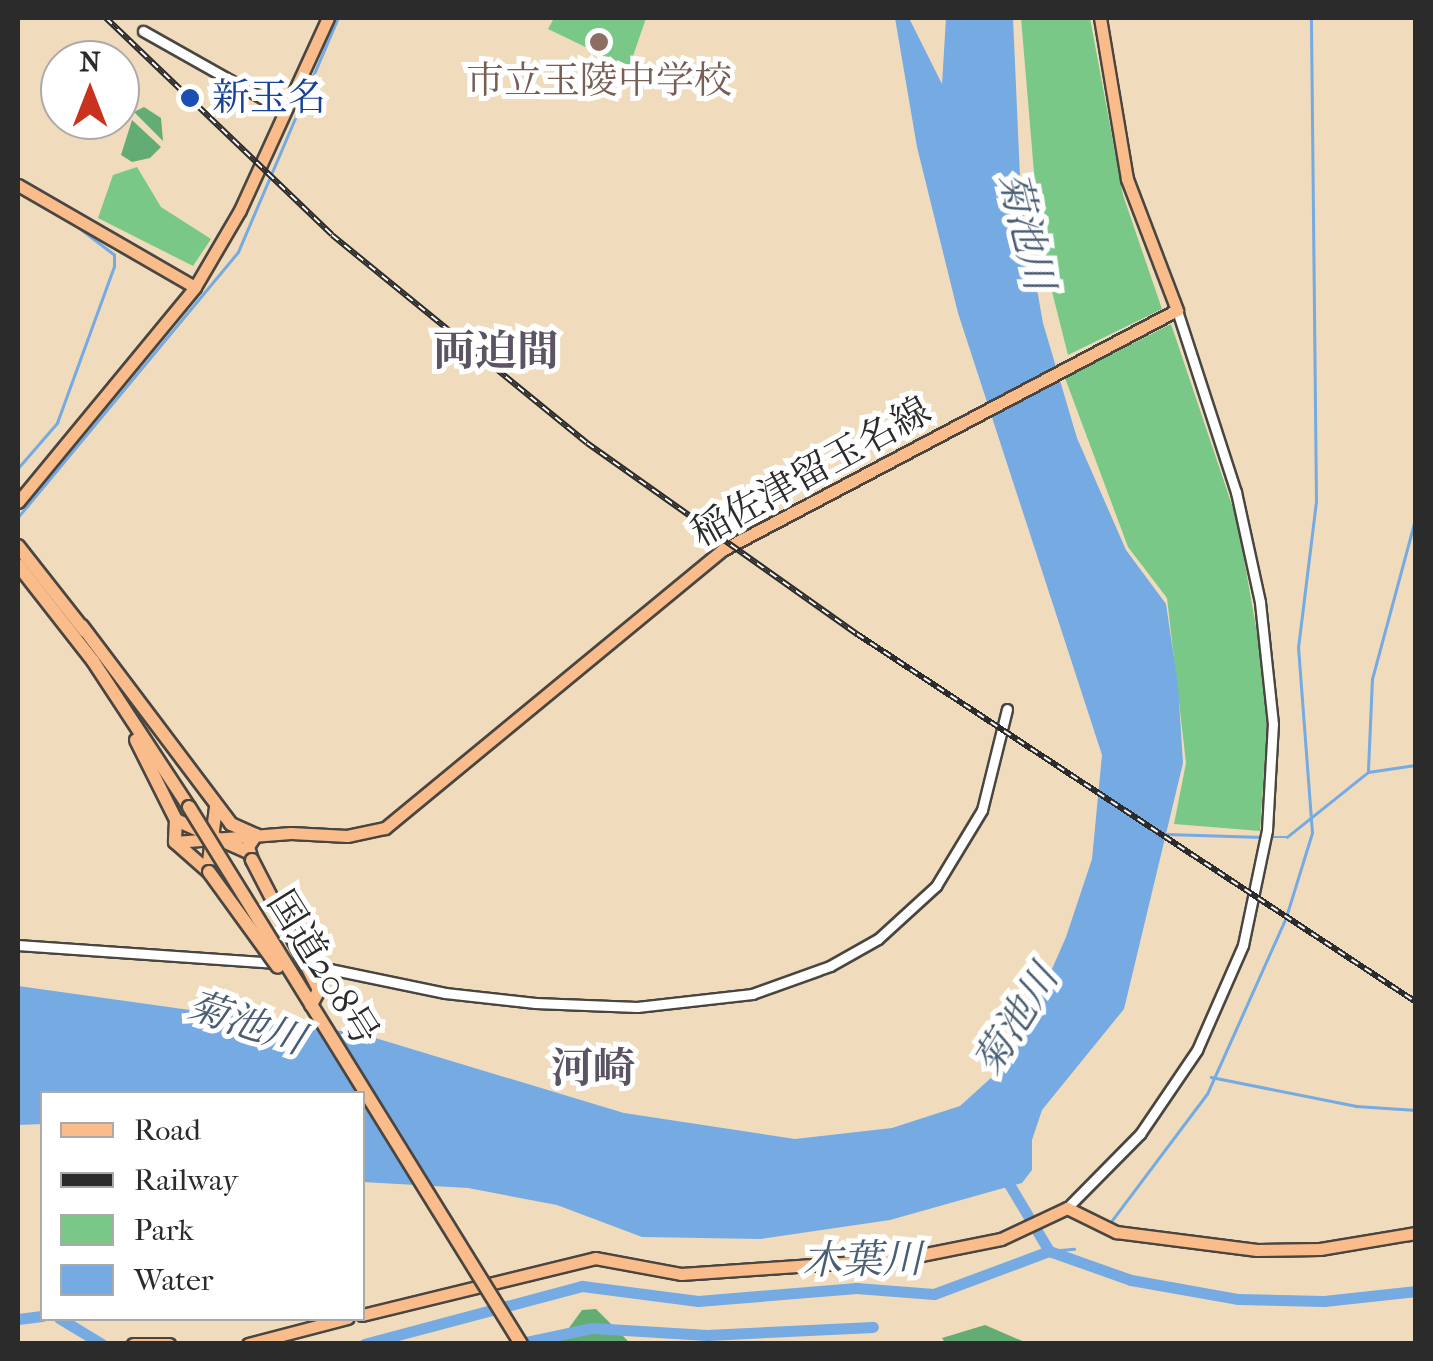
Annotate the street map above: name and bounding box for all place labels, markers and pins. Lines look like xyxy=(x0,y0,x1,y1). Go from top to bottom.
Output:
marker: 市立玉陵中学校 xyxy=(588,31,610,53)
place label: 市立玉陵中学校 xyxy=(466,58,732,104)
place label: 新玉名 xyxy=(212,75,326,121)
marker: 新玉名 xyxy=(177,85,203,111)

